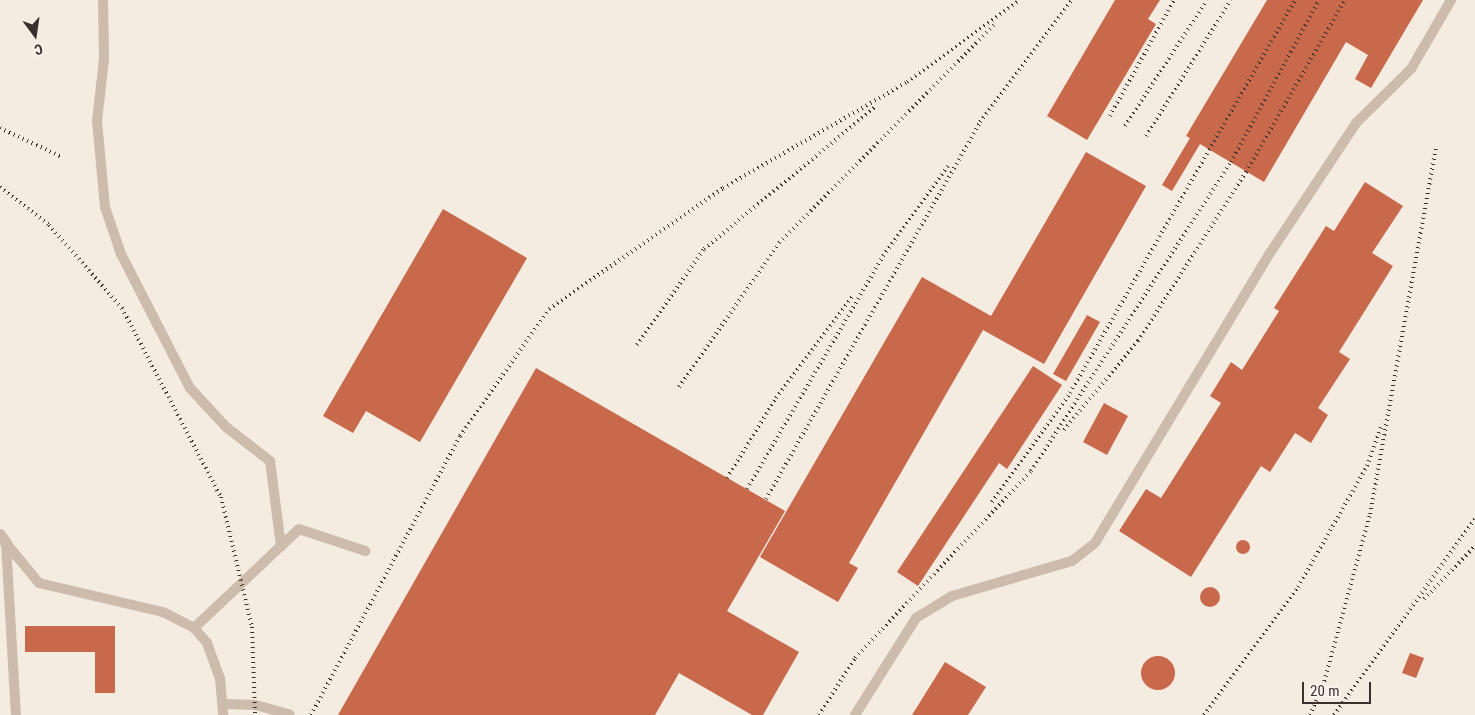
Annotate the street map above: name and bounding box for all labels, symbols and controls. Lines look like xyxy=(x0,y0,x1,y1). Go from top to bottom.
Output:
north arrow xyxy=(10,10,60,60)
text: С xyxy=(33,41,44,58)
scale bar xyxy=(1305,672,1374,704)
text: 20 m xyxy=(1310,682,1340,700)

